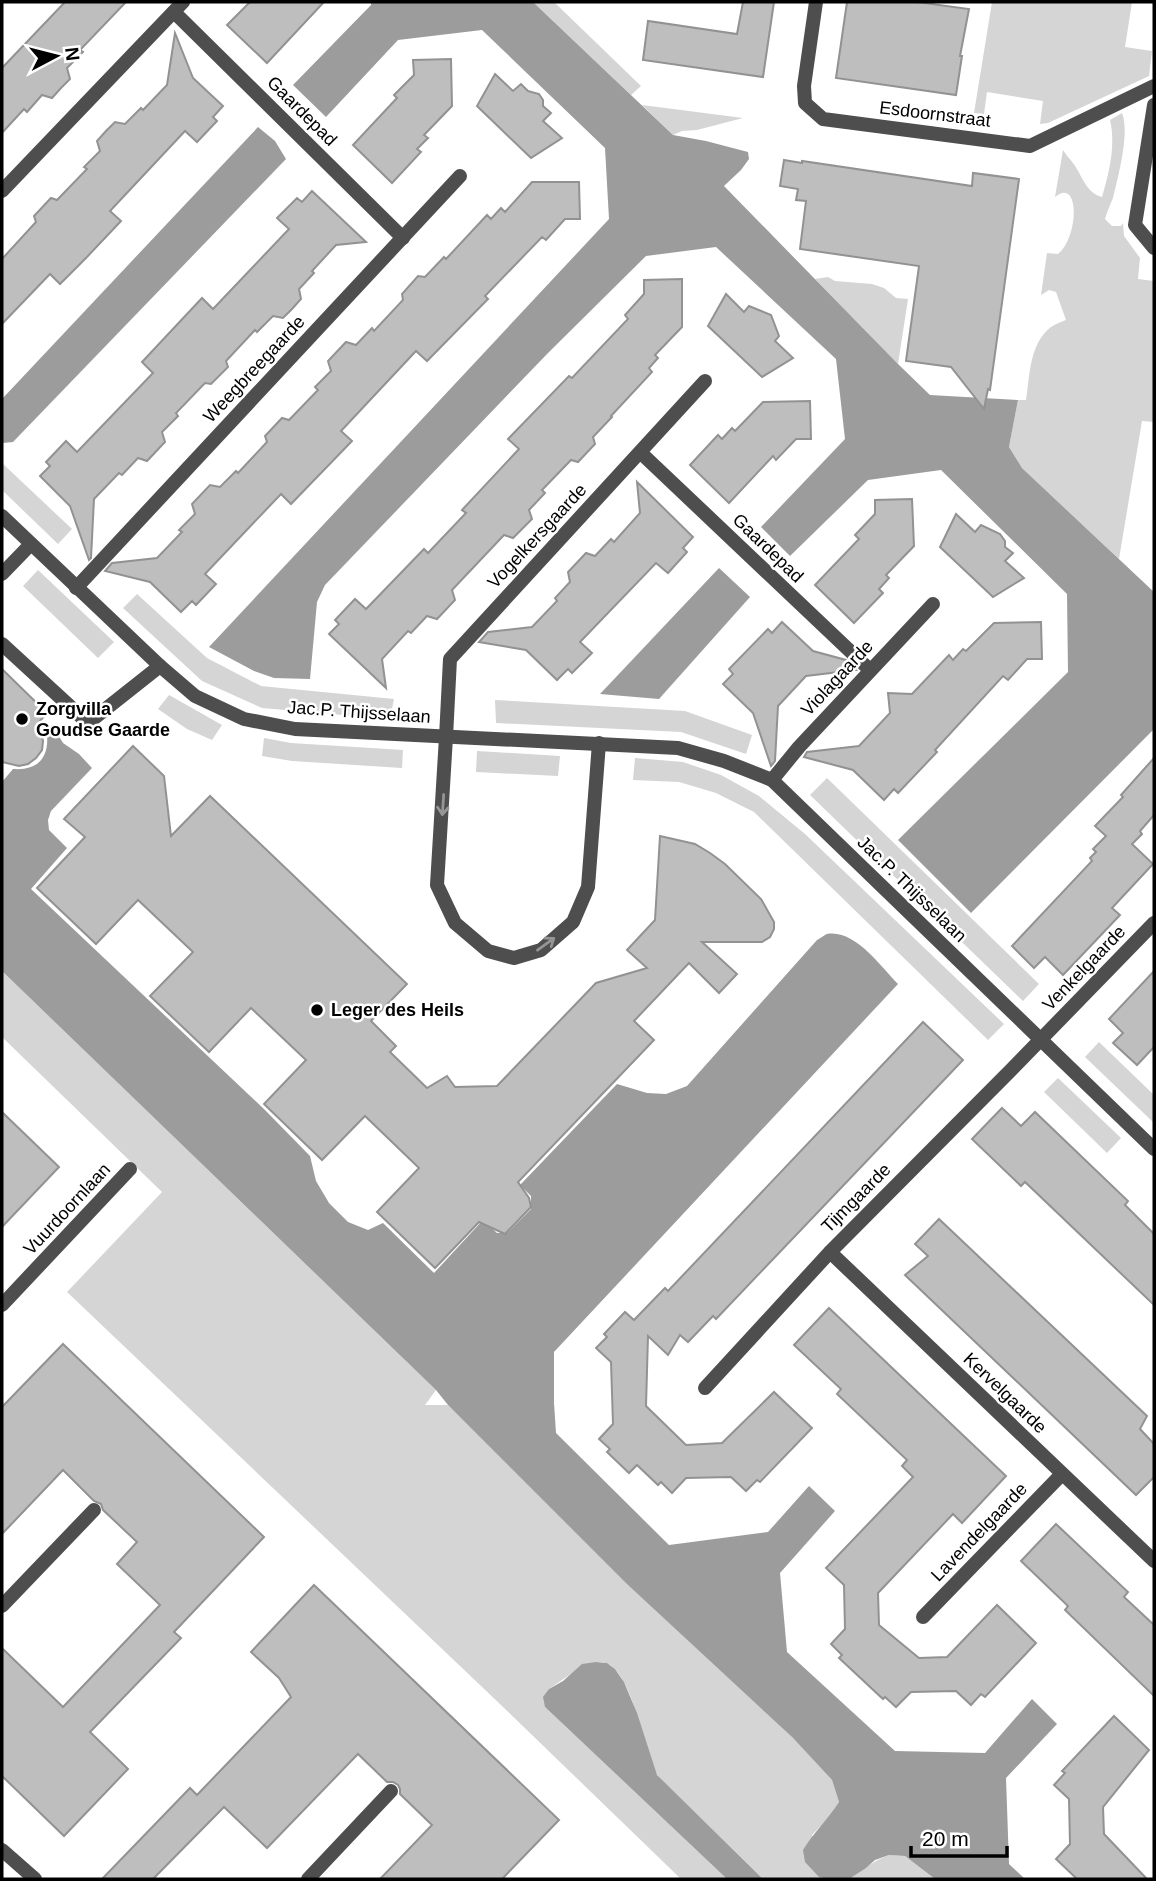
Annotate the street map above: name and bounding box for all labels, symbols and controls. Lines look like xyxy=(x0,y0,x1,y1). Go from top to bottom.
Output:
north arrow xyxy=(21,21,91,91)
text: N xyxy=(61,46,84,62)
street label: Gaardepad xyxy=(263,72,341,150)
street label: Esdoornstraat xyxy=(878,97,992,131)
street label: Weegbreegaarde xyxy=(199,311,309,427)
street label: Vogelkersgaarde xyxy=(484,480,590,592)
street label: Gaardepad xyxy=(729,510,807,586)
street label: Violagaarde xyxy=(797,636,877,720)
street label: Jac.P. Thijsselaan xyxy=(287,697,431,727)
place label: Zorgvilla Goudse Gaarde xyxy=(36,699,170,740)
marker: Zorgvilla Goudse Gaarde xyxy=(14,711,30,727)
one-way arrow xyxy=(436,794,449,817)
street label: Jac.P. Thijsselaan xyxy=(853,832,971,946)
street label: Venkelgaarde xyxy=(1039,921,1129,1015)
one-way arrow xyxy=(537,937,556,952)
place label: Leger des Heils xyxy=(331,1000,464,1020)
marker: Leger des Heils xyxy=(309,1002,325,1018)
street label: Vuurdoornlaan xyxy=(20,1159,114,1259)
street label: Tijmgaarde xyxy=(817,1159,895,1237)
street label: Kervelgaarde xyxy=(960,1349,1050,1437)
street label: Lavendelgaarde xyxy=(927,1479,1031,1585)
scale bar xyxy=(911,1814,1007,1858)
text: 20 m xyxy=(922,1827,969,1850)

